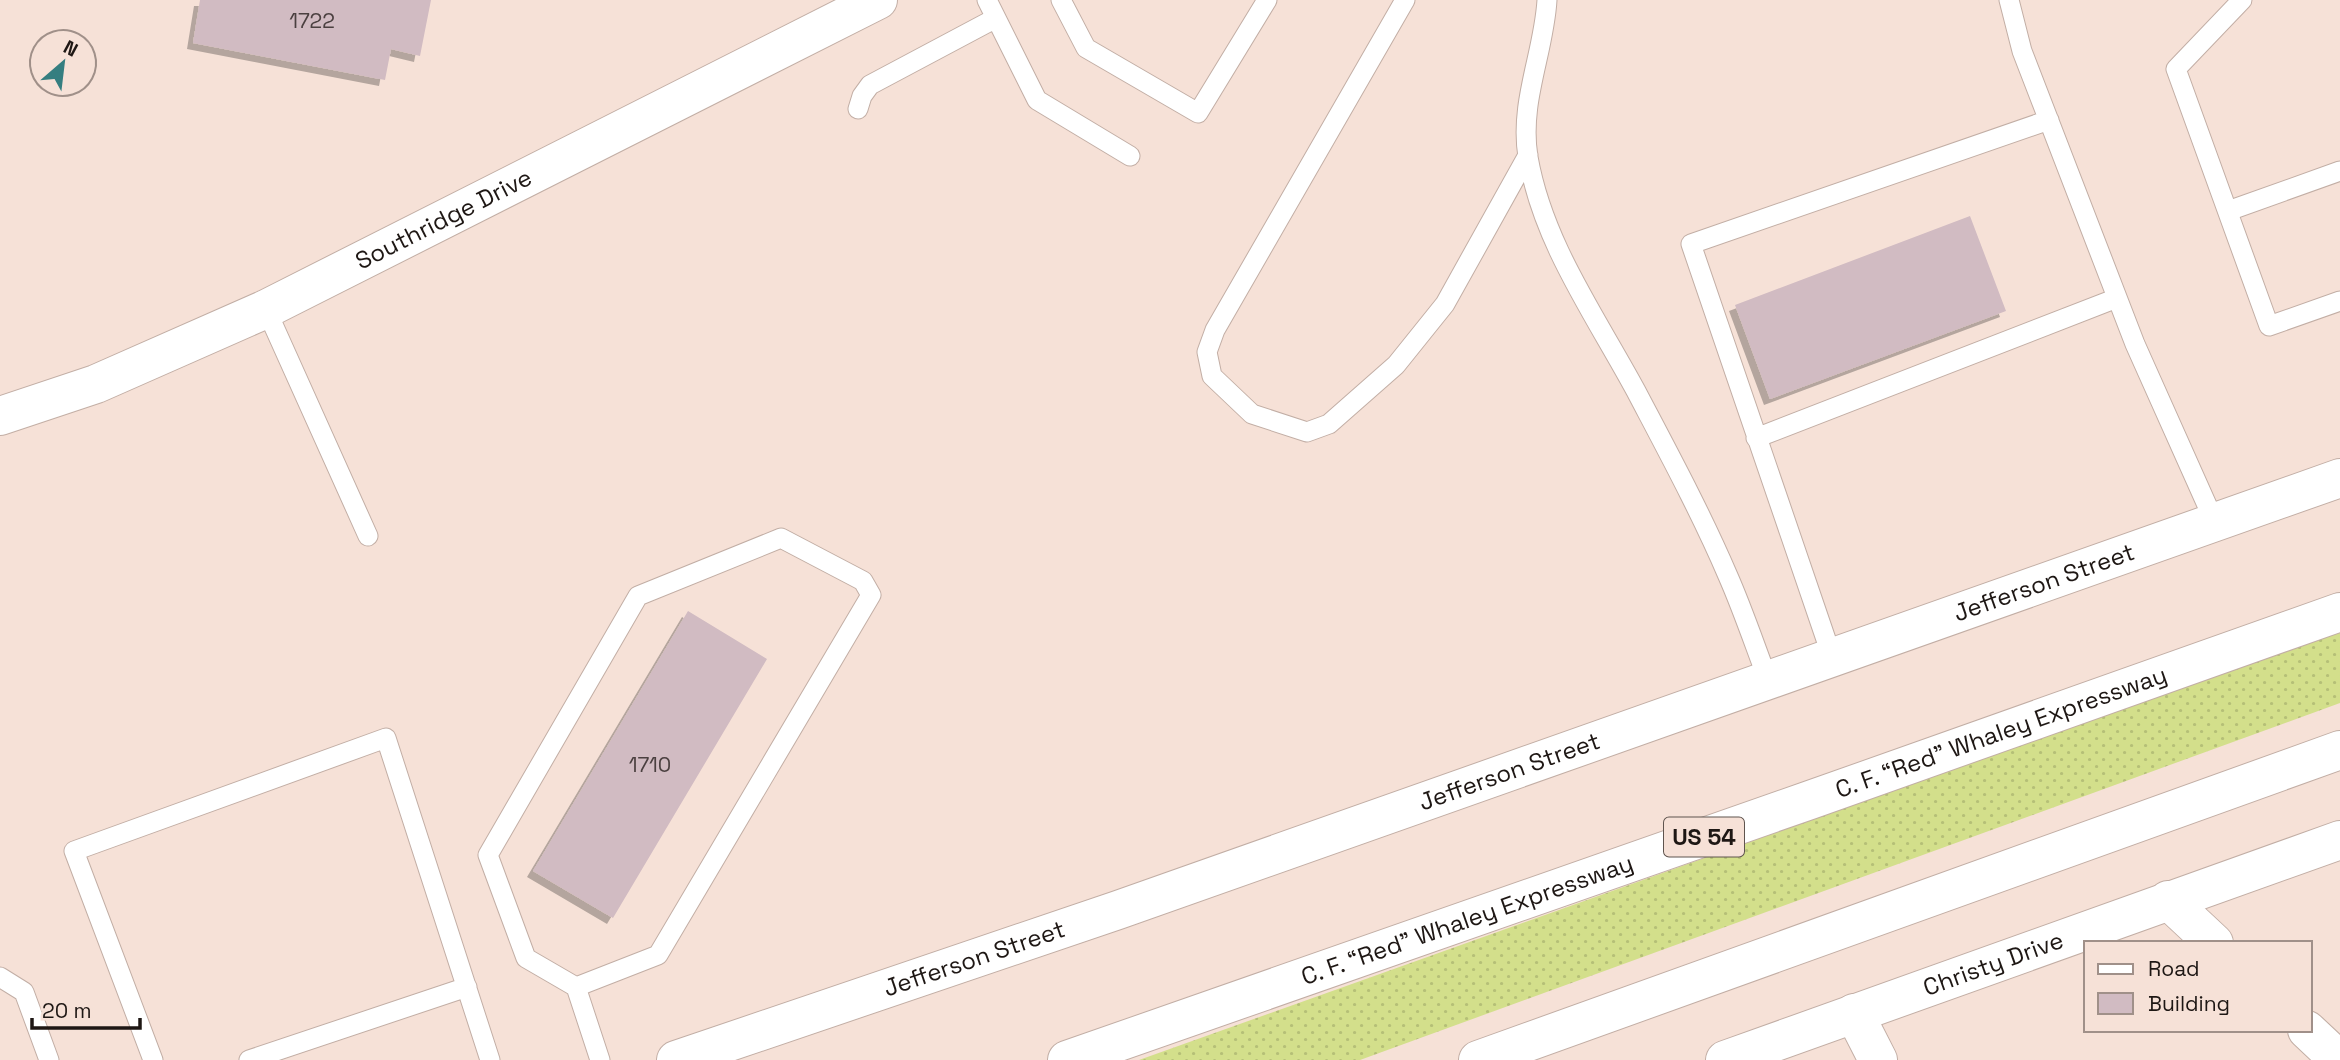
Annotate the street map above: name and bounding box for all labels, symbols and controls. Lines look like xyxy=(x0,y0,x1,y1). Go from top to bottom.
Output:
house number: 1722 xyxy=(289,7,335,34)
north arrow xyxy=(28,28,98,98)
text: N xyxy=(59,34,82,62)
street label: Southridge Drive xyxy=(350,161,537,276)
street label: Jefferson Street xyxy=(1949,536,2139,628)
street label: C. F. “Red” Whaley Expressway xyxy=(1831,659,2171,805)
street label: Jefferson Street xyxy=(1415,725,1604,817)
house number: 1710 xyxy=(629,751,671,778)
road number: US 54 xyxy=(1664,818,1744,856)
street label: C. F. “Red” Whaley Expressway xyxy=(1297,847,1637,992)
street label: Jefferson Street xyxy=(879,913,1069,1003)
street label: Christy Drive xyxy=(1919,924,2068,1003)
legend xyxy=(2084,941,2312,1032)
text: Road xyxy=(2148,955,2200,982)
scale bar xyxy=(32,986,140,1030)
text: Building xyxy=(2148,990,2230,1017)
text: 20 m xyxy=(42,997,92,1024)

